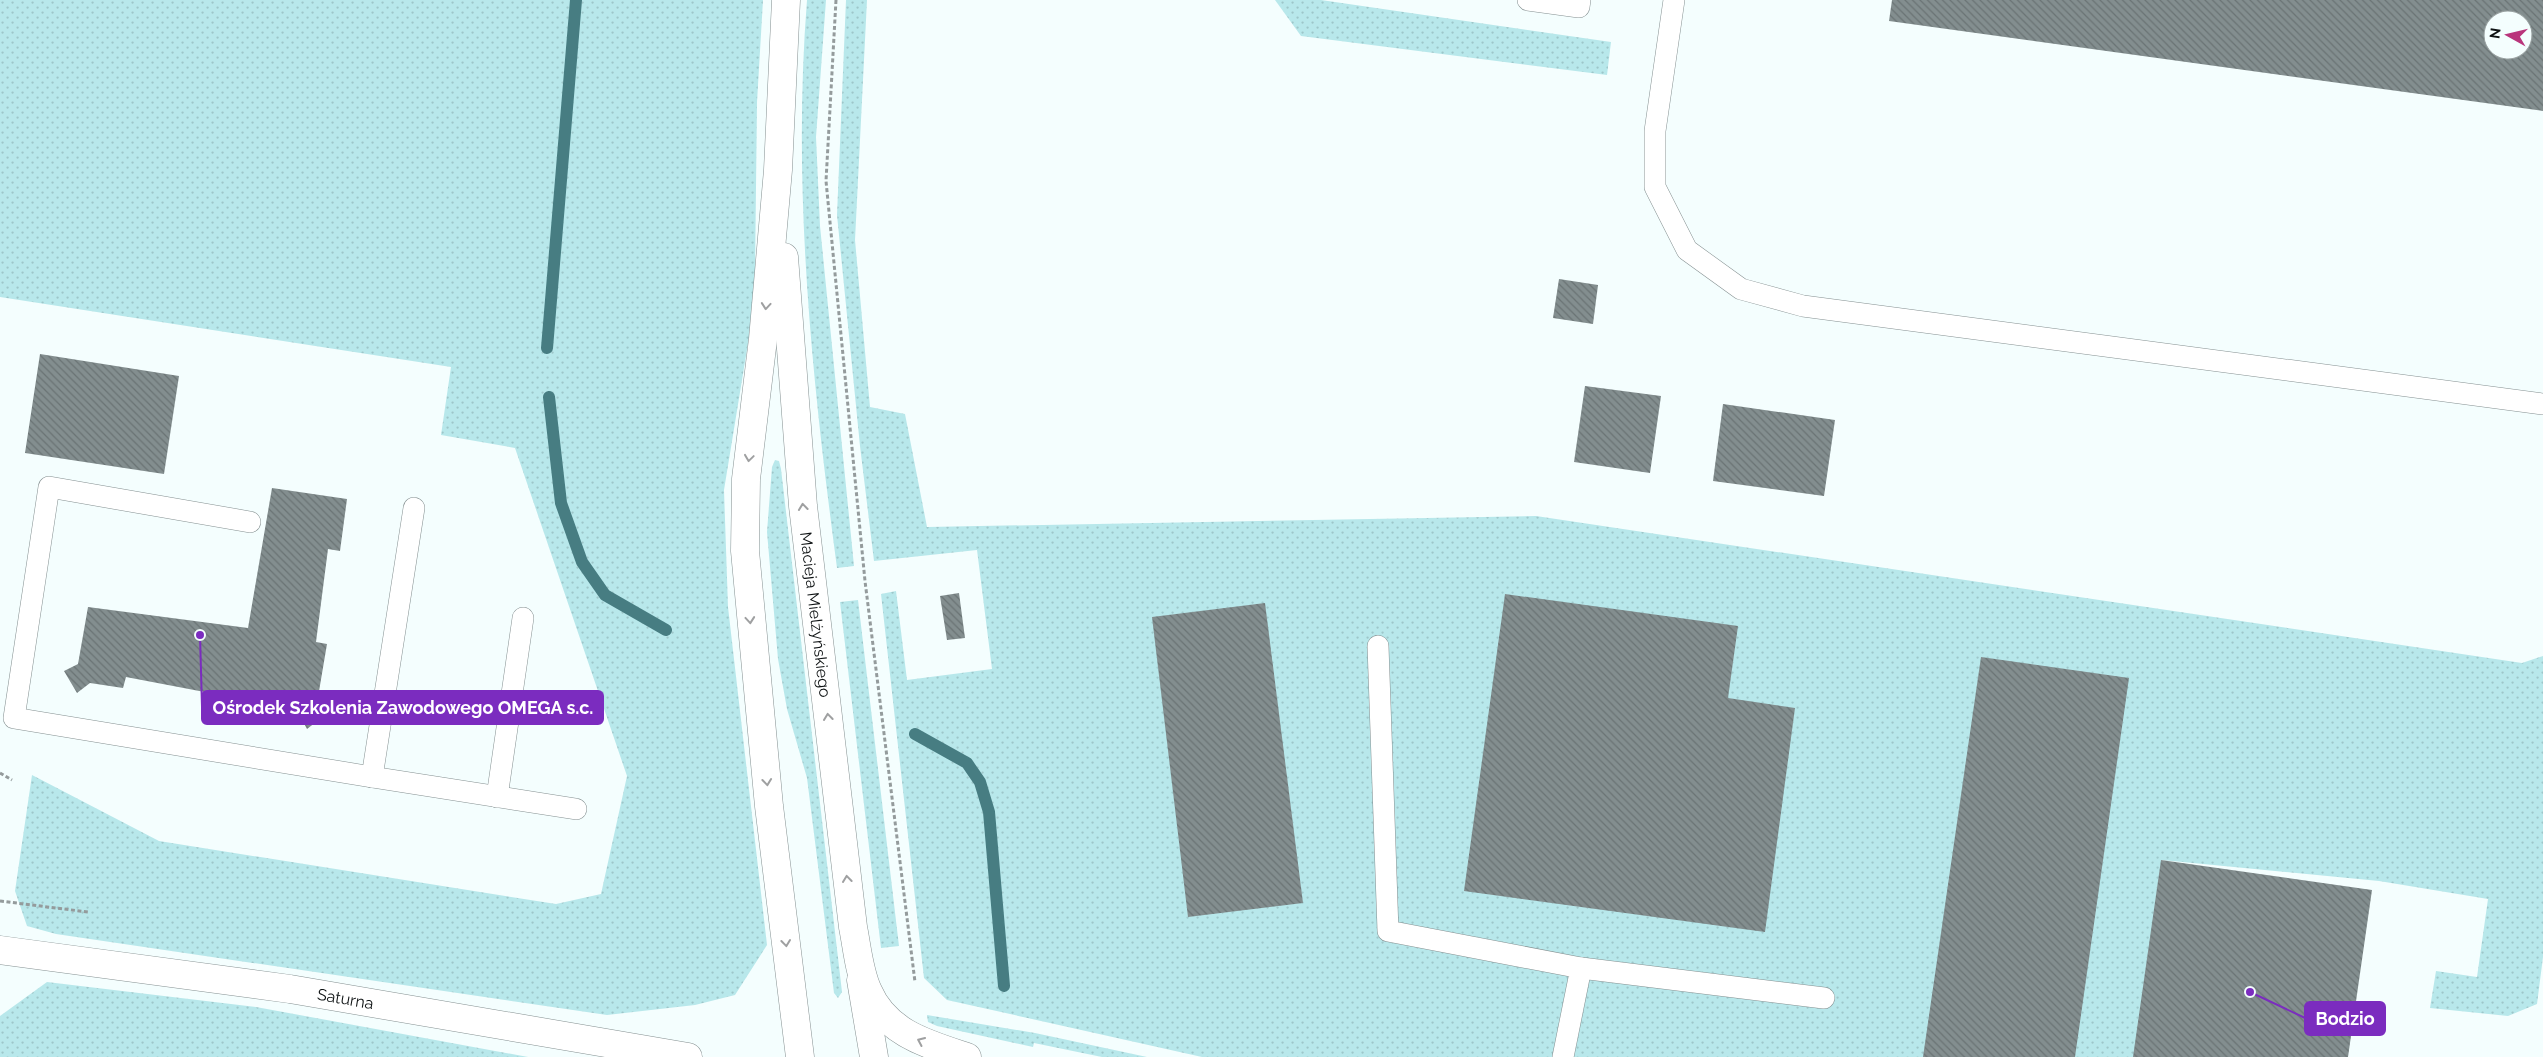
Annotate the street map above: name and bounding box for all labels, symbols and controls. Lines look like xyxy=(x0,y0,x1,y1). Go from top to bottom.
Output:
north arrow xyxy=(2483,10,2533,60)
text: N xyxy=(2486,27,2504,40)
one-way arrow xyxy=(761,302,772,310)
one-way arrow xyxy=(744,454,754,463)
one-way arrow xyxy=(798,502,809,510)
street label: Macieja Mielżyńskiego xyxy=(797,531,835,698)
one-way arrow xyxy=(744,617,755,625)
callout: Ośrodek Szkolenia Zawodowego OMEGA s.c. xyxy=(202,691,603,724)
text: Ośrodek Szkolenia Zawodowego OMEGA s.c. xyxy=(213,697,593,718)
one-way arrow xyxy=(823,713,834,721)
one-way arrow xyxy=(761,778,772,786)
one-way arrow xyxy=(842,874,853,882)
one-way arrow xyxy=(780,940,791,948)
street label: Saturna xyxy=(316,984,375,1013)
callout: Bodzio xyxy=(2305,1002,2385,1035)
text: Bodzio xyxy=(2315,1008,2375,1029)
one-way arrow xyxy=(917,1037,926,1048)

